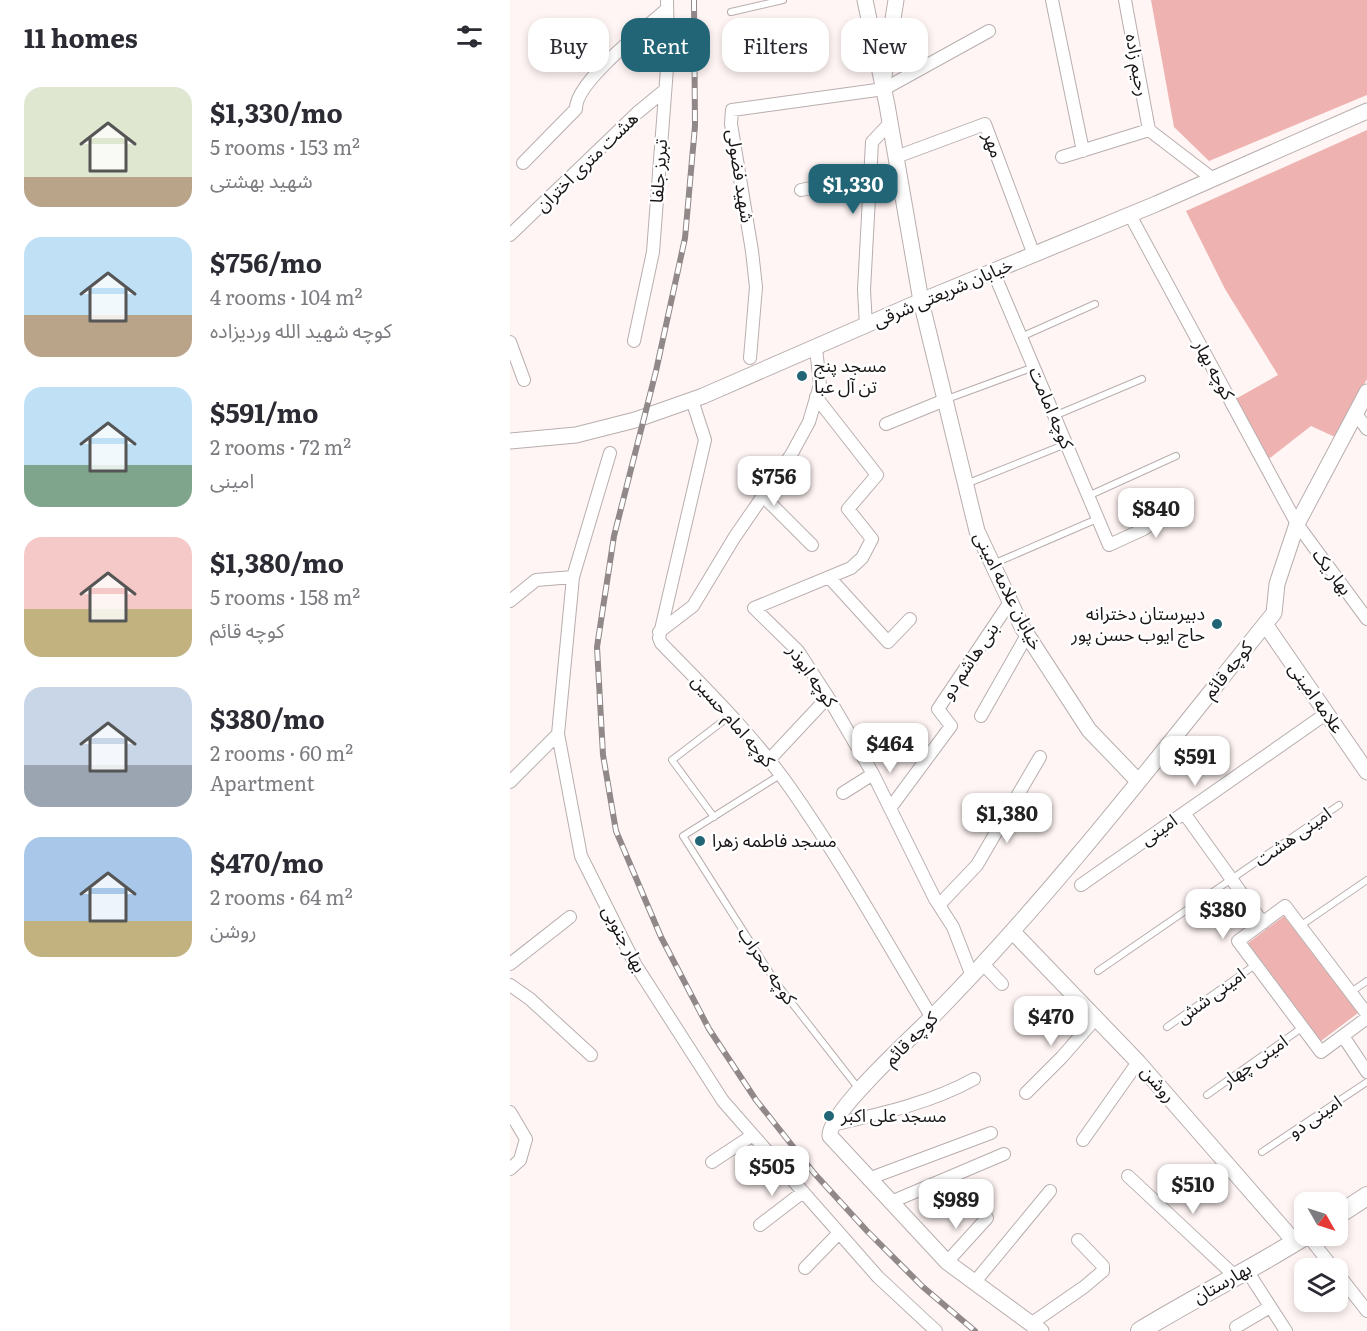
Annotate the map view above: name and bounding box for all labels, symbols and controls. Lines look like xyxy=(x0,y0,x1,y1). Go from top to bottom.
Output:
text: 11 homes xyxy=(24,17,138,56)
chip: Buy xyxy=(528,18,609,72)
chip: Rent xyxy=(621,18,710,72)
chip: Filters xyxy=(722,18,829,72)
chip: New xyxy=(841,18,928,72)
icon: filters xyxy=(453,20,486,53)
street label: رحیم زاده xyxy=(1119,31,1157,98)
text: $1,330/mo xyxy=(210,92,343,131)
street label: هشت متری اختران xyxy=(528,105,644,217)
icon: home xyxy=(72,111,144,183)
street label: شهید فضولی xyxy=(721,127,762,225)
street label: مهر xyxy=(977,127,1011,161)
text: 5 rooms · 153 m² xyxy=(210,131,360,161)
street label: تبریز جلفا xyxy=(642,138,673,204)
text: شهید بهشتی xyxy=(210,164,313,194)
pin: $1,330 xyxy=(804,164,902,215)
text: $1,330 xyxy=(823,168,883,198)
text: $756/mo xyxy=(210,242,322,281)
street label: خیابان شریعتی شرقی xyxy=(868,250,1017,333)
icon: home xyxy=(72,261,144,333)
text: 4 rooms · 104 m² xyxy=(210,281,362,311)
text: کوچه شهید الله وردیزاده xyxy=(210,314,392,344)
street label: کوچه بهار xyxy=(1188,334,1243,405)
place label: مسجد پنج تن آل عبا xyxy=(814,351,887,399)
street label: کوچه امامت xyxy=(1023,362,1082,453)
marker: مسجد پنج تن آل عبا xyxy=(795,369,809,383)
text: $591/mo xyxy=(210,392,319,431)
icon: home xyxy=(72,411,144,483)
text: 2 rooms · 72 m² xyxy=(210,431,351,461)
pin: $756 xyxy=(738,456,810,507)
text: $756 xyxy=(752,460,796,490)
text: امینی xyxy=(210,464,254,494)
pin: $840 xyxy=(1120,488,1192,539)
text: $840 xyxy=(1132,492,1180,522)
street label: خیابان علامه امینی xyxy=(968,526,1051,654)
text: $1,380/mo xyxy=(210,542,344,581)
street label: بهار یک xyxy=(1307,542,1360,600)
icon: home xyxy=(72,561,144,633)
text: 5 rooms · 158 m² xyxy=(210,581,360,611)
place label: دبیرستان دخترانه حاج ایوب حسن پور xyxy=(1070,599,1205,648)
text: کوچه قائم xyxy=(210,614,285,644)
street label: بنی هاشم دو xyxy=(933,616,1005,705)
marker: دبیرستان دخترانه حاج ایوب حسن پور xyxy=(1210,617,1224,631)
street label: کوچه قائم xyxy=(1195,634,1260,704)
street label: کوچه ابوذر xyxy=(781,637,845,713)
street label: علامه امینی xyxy=(1283,656,1352,738)
street label: کوچه امام حسین xyxy=(684,667,783,774)
text: $380/mo xyxy=(210,698,325,737)
icon: home xyxy=(72,711,144,783)
pin: $464 xyxy=(854,723,926,774)
text: $464 xyxy=(866,727,914,757)
pin: $591 xyxy=(1159,736,1231,787)
text: 2 rooms · 60 m² xyxy=(210,737,353,767)
text: $591 xyxy=(1174,740,1216,770)
text: Apartment xyxy=(210,767,315,797)
pin: $1,380 xyxy=(958,793,1056,844)
text: $1,380 xyxy=(976,797,1038,827)
street label: امینی هشت xyxy=(1248,799,1336,872)
street label: امینی xyxy=(1134,806,1182,851)
place label: مسجد فاطمه زهرا xyxy=(712,826,837,853)
marker: مسجد فاطمه زهرا xyxy=(693,834,707,848)
text: $470/mo xyxy=(210,842,324,881)
icon: home xyxy=(72,861,144,933)
text: 2 rooms · 64 m² xyxy=(210,881,353,911)
pin: $380 xyxy=(1187,889,1259,940)
text: $380 xyxy=(1199,893,1247,923)
street label: بهار جنوبی xyxy=(596,900,654,977)
text: روشن xyxy=(210,914,257,944)
street label: کوچه محراب xyxy=(732,921,805,1010)
street label: امینی شش xyxy=(1170,960,1251,1029)
pin: $470 xyxy=(1015,996,1087,1047)
text: $470 xyxy=(1028,1000,1074,1030)
street label: کوچه قائم xyxy=(877,1004,944,1072)
street label: امینی چهار xyxy=(1215,1027,1293,1093)
street label: روشن xyxy=(1135,1058,1183,1108)
street label: امینی دو xyxy=(1282,1088,1347,1144)
place label: مسجد علی اکبر xyxy=(840,1101,947,1128)
marker: مسجد علی اکبر xyxy=(822,1109,836,1123)
pin: $505 xyxy=(736,1146,808,1197)
text: $505 xyxy=(749,1150,795,1180)
pin: $510 xyxy=(1157,1164,1229,1215)
text: $510 xyxy=(1171,1168,1215,1198)
pin: $989 xyxy=(920,1179,992,1230)
text: $989 xyxy=(933,1183,979,1213)
north arrow xyxy=(1294,1192,1348,1246)
map controls xyxy=(1294,1192,1348,1312)
street label: بهارستان xyxy=(1187,1254,1256,1309)
button: layers xyxy=(1294,1258,1348,1312)

